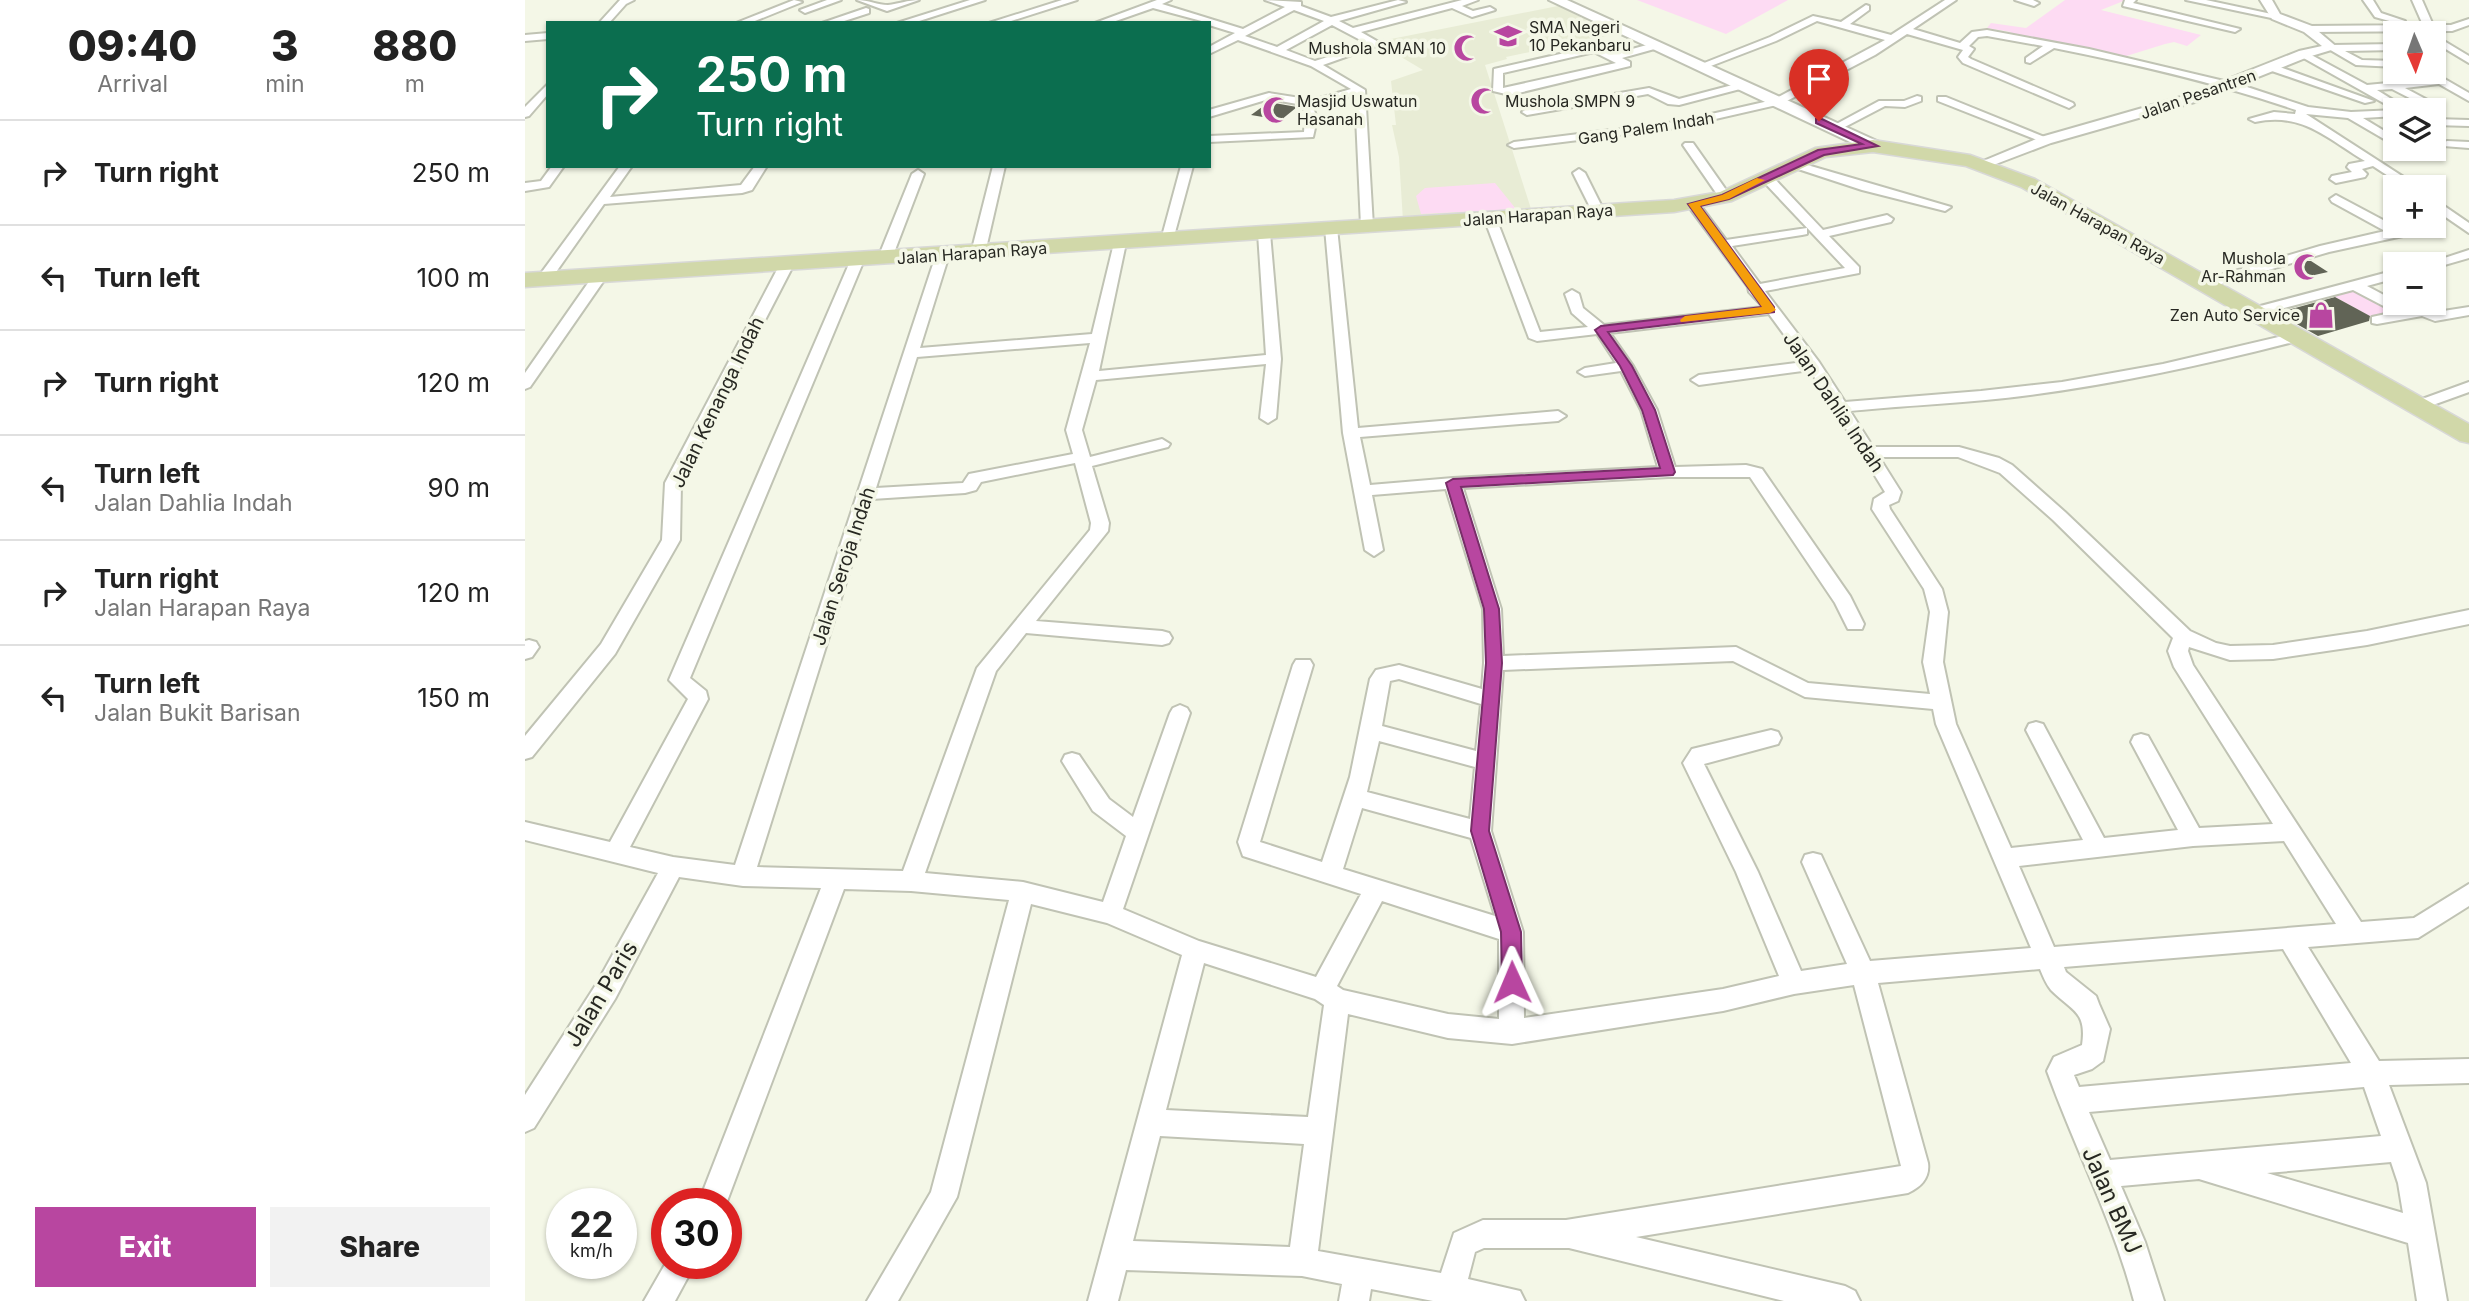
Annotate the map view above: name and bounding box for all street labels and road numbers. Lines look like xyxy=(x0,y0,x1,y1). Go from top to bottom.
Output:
street label: Jalan Pesantren xyxy=(2138,65,2258,123)
street label: Gang Palem Indah xyxy=(1576,107,1716,149)
street label: Jalan Harapan Raya xyxy=(2027,178,2169,268)
street label: Jalan Harapan Raya xyxy=(1462,200,1614,230)
street label: Jalan Harapan Raya xyxy=(896,238,1048,268)
street label: Jalan Kenanga Indah xyxy=(666,313,769,491)
street label: Jalan Dahlia Indah xyxy=(1778,328,1889,477)
street label: Jalan Seroja Indah xyxy=(807,484,880,648)
street label: Jalan Paris xyxy=(558,936,644,1052)
street label: Jalan BMJ xyxy=(2076,1142,2148,1258)

